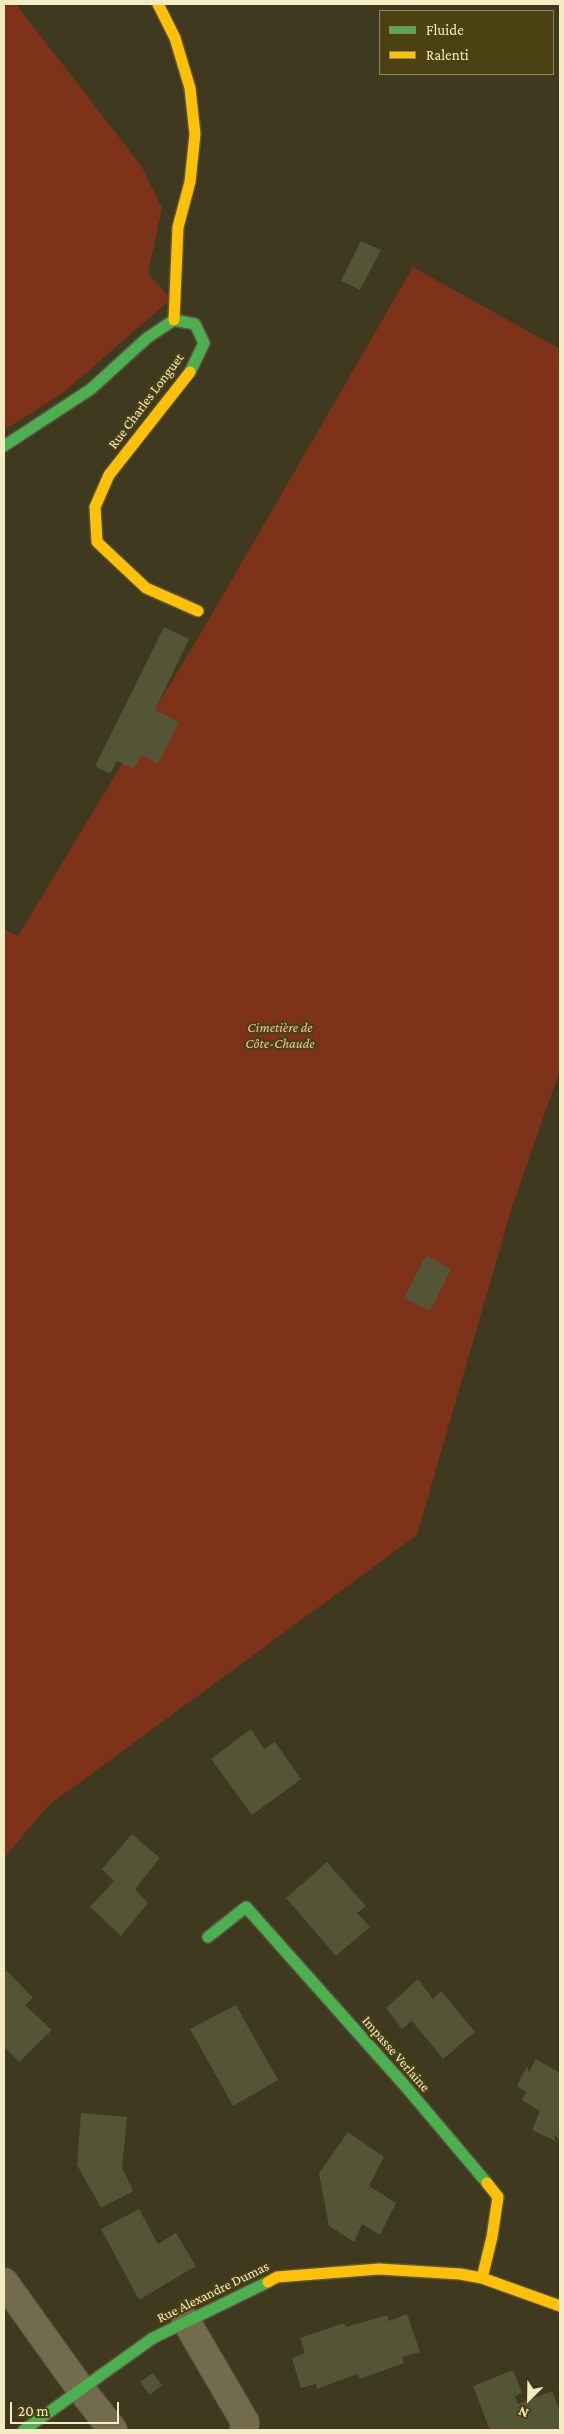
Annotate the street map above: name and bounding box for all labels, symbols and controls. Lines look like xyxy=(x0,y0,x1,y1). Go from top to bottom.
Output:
legend xyxy=(379,10,554,75)
text: Fluide xyxy=(426,22,464,38)
text: Ralenti xyxy=(426,47,469,63)
street label: Rue Charles Longuet xyxy=(105,350,187,452)
park label: Cimetière de Côte-Chaude xyxy=(245,1020,315,1052)
street label: Impasse Verlaine xyxy=(358,2013,434,2095)
street label: Rue Alexandre Dumas xyxy=(154,2258,272,2326)
north arrow xyxy=(504,2374,554,2424)
scale bar xyxy=(12,2392,121,2424)
text: 20 m xyxy=(18,2403,49,2419)
text: N xyxy=(516,2404,531,2422)

